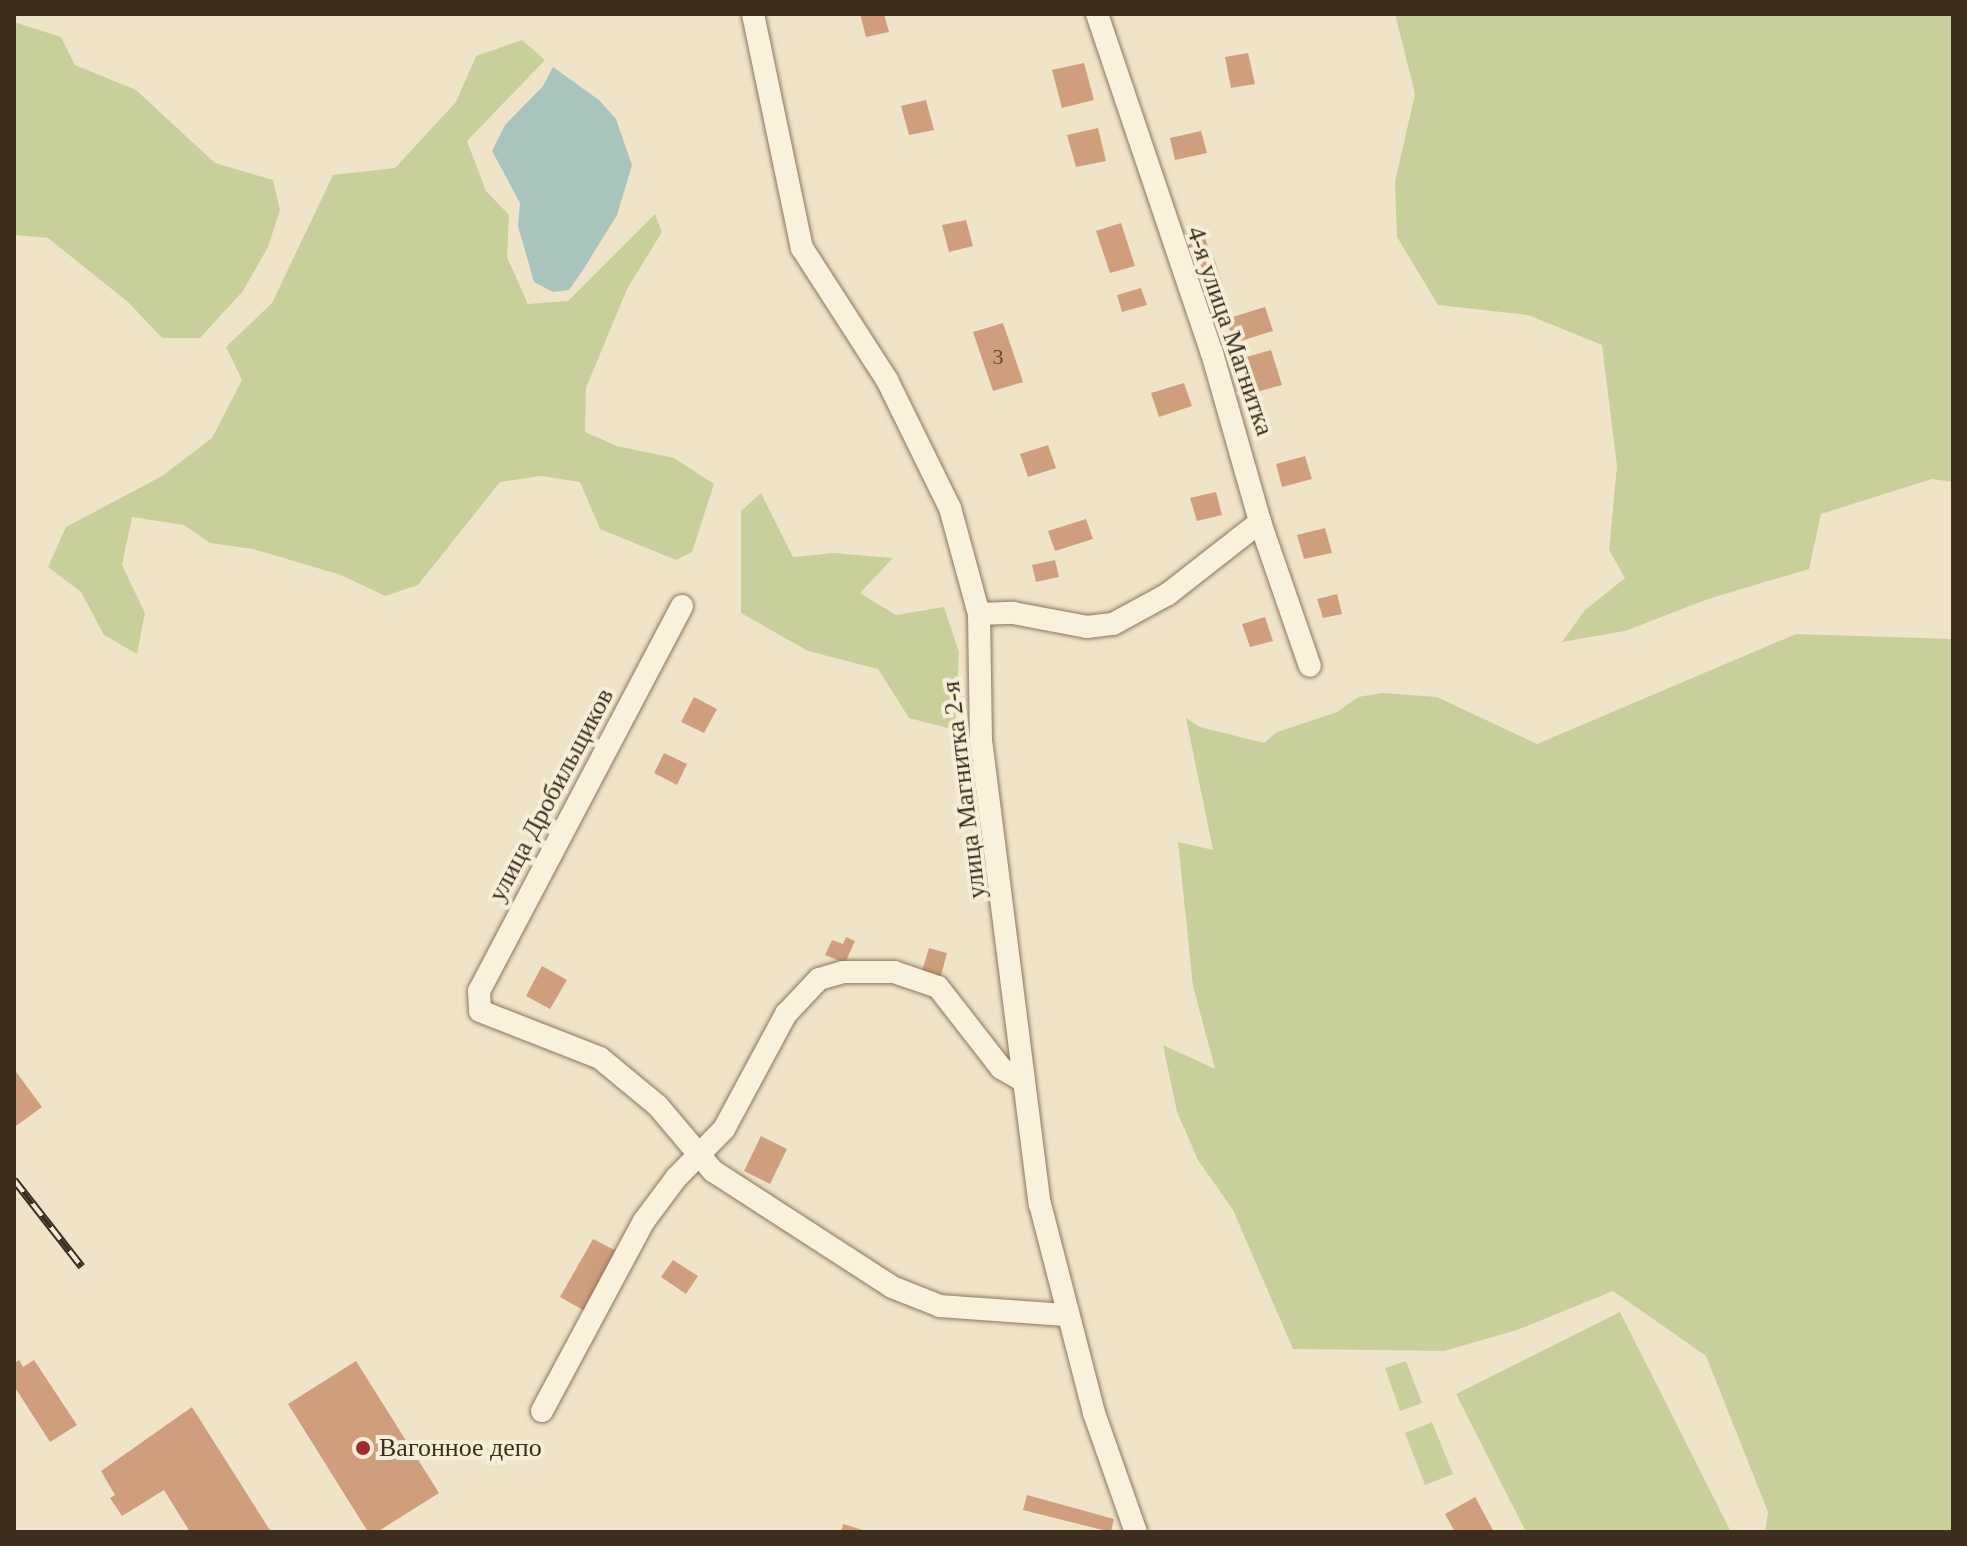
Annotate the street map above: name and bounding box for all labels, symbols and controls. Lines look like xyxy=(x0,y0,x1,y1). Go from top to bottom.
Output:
street label: 4-я улица Магнитка xyxy=(1180,222,1280,440)
house number: 3 xyxy=(992,344,1004,370)
street label: улица Магнитка 2-я xyxy=(935,679,993,901)
street label: улица Дробильщиков xyxy=(482,683,620,907)
place label: Вагонное депо xyxy=(379,1432,542,1464)
marker: Вагонное депо xyxy=(354,1439,372,1457)

